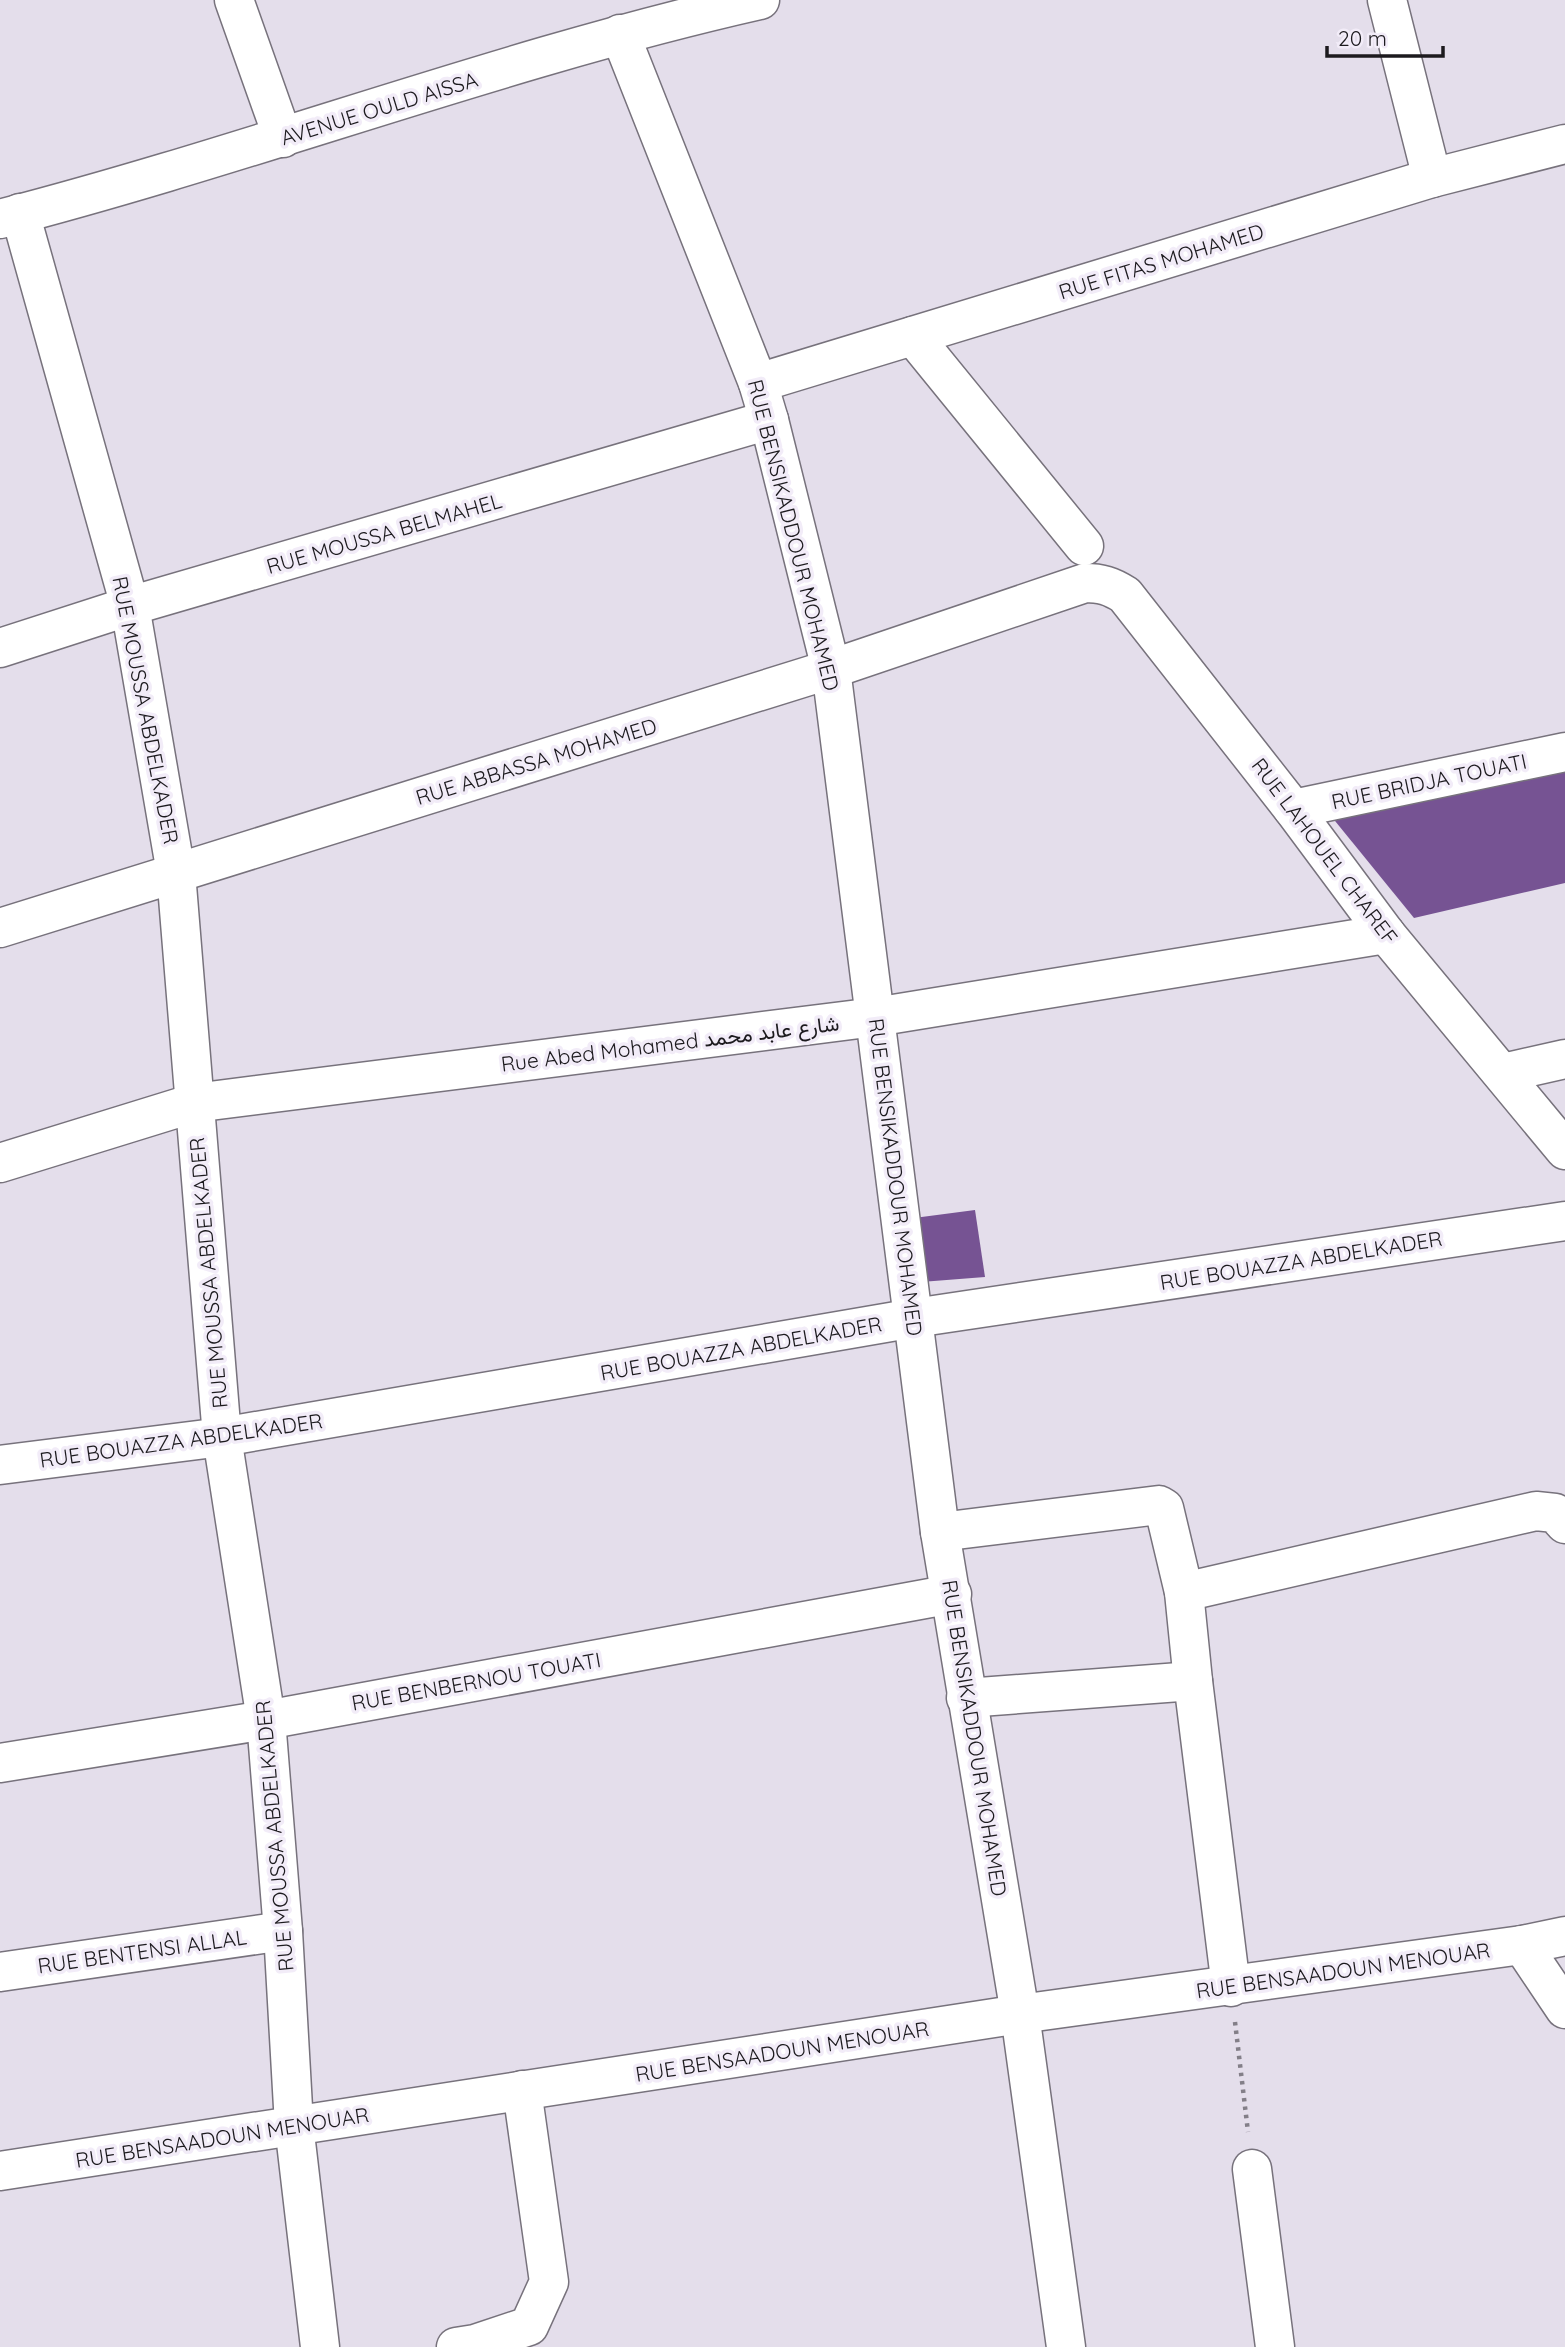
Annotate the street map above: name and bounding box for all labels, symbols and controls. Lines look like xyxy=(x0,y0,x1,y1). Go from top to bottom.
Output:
scale bar xyxy=(1327,14,1442,58)
text: 20 m xyxy=(1338,25,1387,51)
street label: AVENUE OULD AISSA xyxy=(277,66,481,150)
street label: RUE FITAS MOHAMED xyxy=(1055,217,1267,305)
street label: RUE BENSIKADDOUR MOHAMED xyxy=(743,377,845,693)
street label: RUE MOUSSA BELMAHEL xyxy=(263,487,505,579)
street label: RUE MOUSSA ABDELKADER xyxy=(107,574,185,846)
street label: RUE ABBASSA MOHAMED xyxy=(412,712,660,810)
street label: RUE BRIDJA TOUATI xyxy=(1329,748,1529,814)
street label: RUE LAHOUEL CHAREF xyxy=(1246,753,1404,949)
street label: Rue Abed Mohamed شارع عابد محمد xyxy=(499,1009,841,1079)
street label: RUE BENSIKADDOUR MOHAMED xyxy=(864,1017,928,1337)
street label: RUE MOUSSA ABDELKADER xyxy=(183,1136,233,1410)
street label: RUE BOUAZZA ABDELKADER xyxy=(1158,1225,1444,1295)
street label: RUE BOUAZZA ABDELKADER xyxy=(598,1310,884,1386)
street label: RUE BOUAZZA ABDELKADER xyxy=(38,1407,324,1473)
street label: RUE BENSIKADDOUR MOHAMED xyxy=(937,1578,1013,1898)
street label: RUE BENBERNOU TOUATI xyxy=(349,1646,603,1716)
street label: RUE MOUSSA ABDELKADER xyxy=(249,1699,299,1973)
street label: RUE BENTENSI ALLAL xyxy=(36,1923,248,1979)
street label: RUE BENSAADOUN MENOUAR xyxy=(1194,1936,1492,2004)
street label: RUE BENSAADOUN MENOUAR xyxy=(633,2015,931,2087)
street label: RUE BENSAADOUN MENOUAR xyxy=(73,2101,371,2173)

